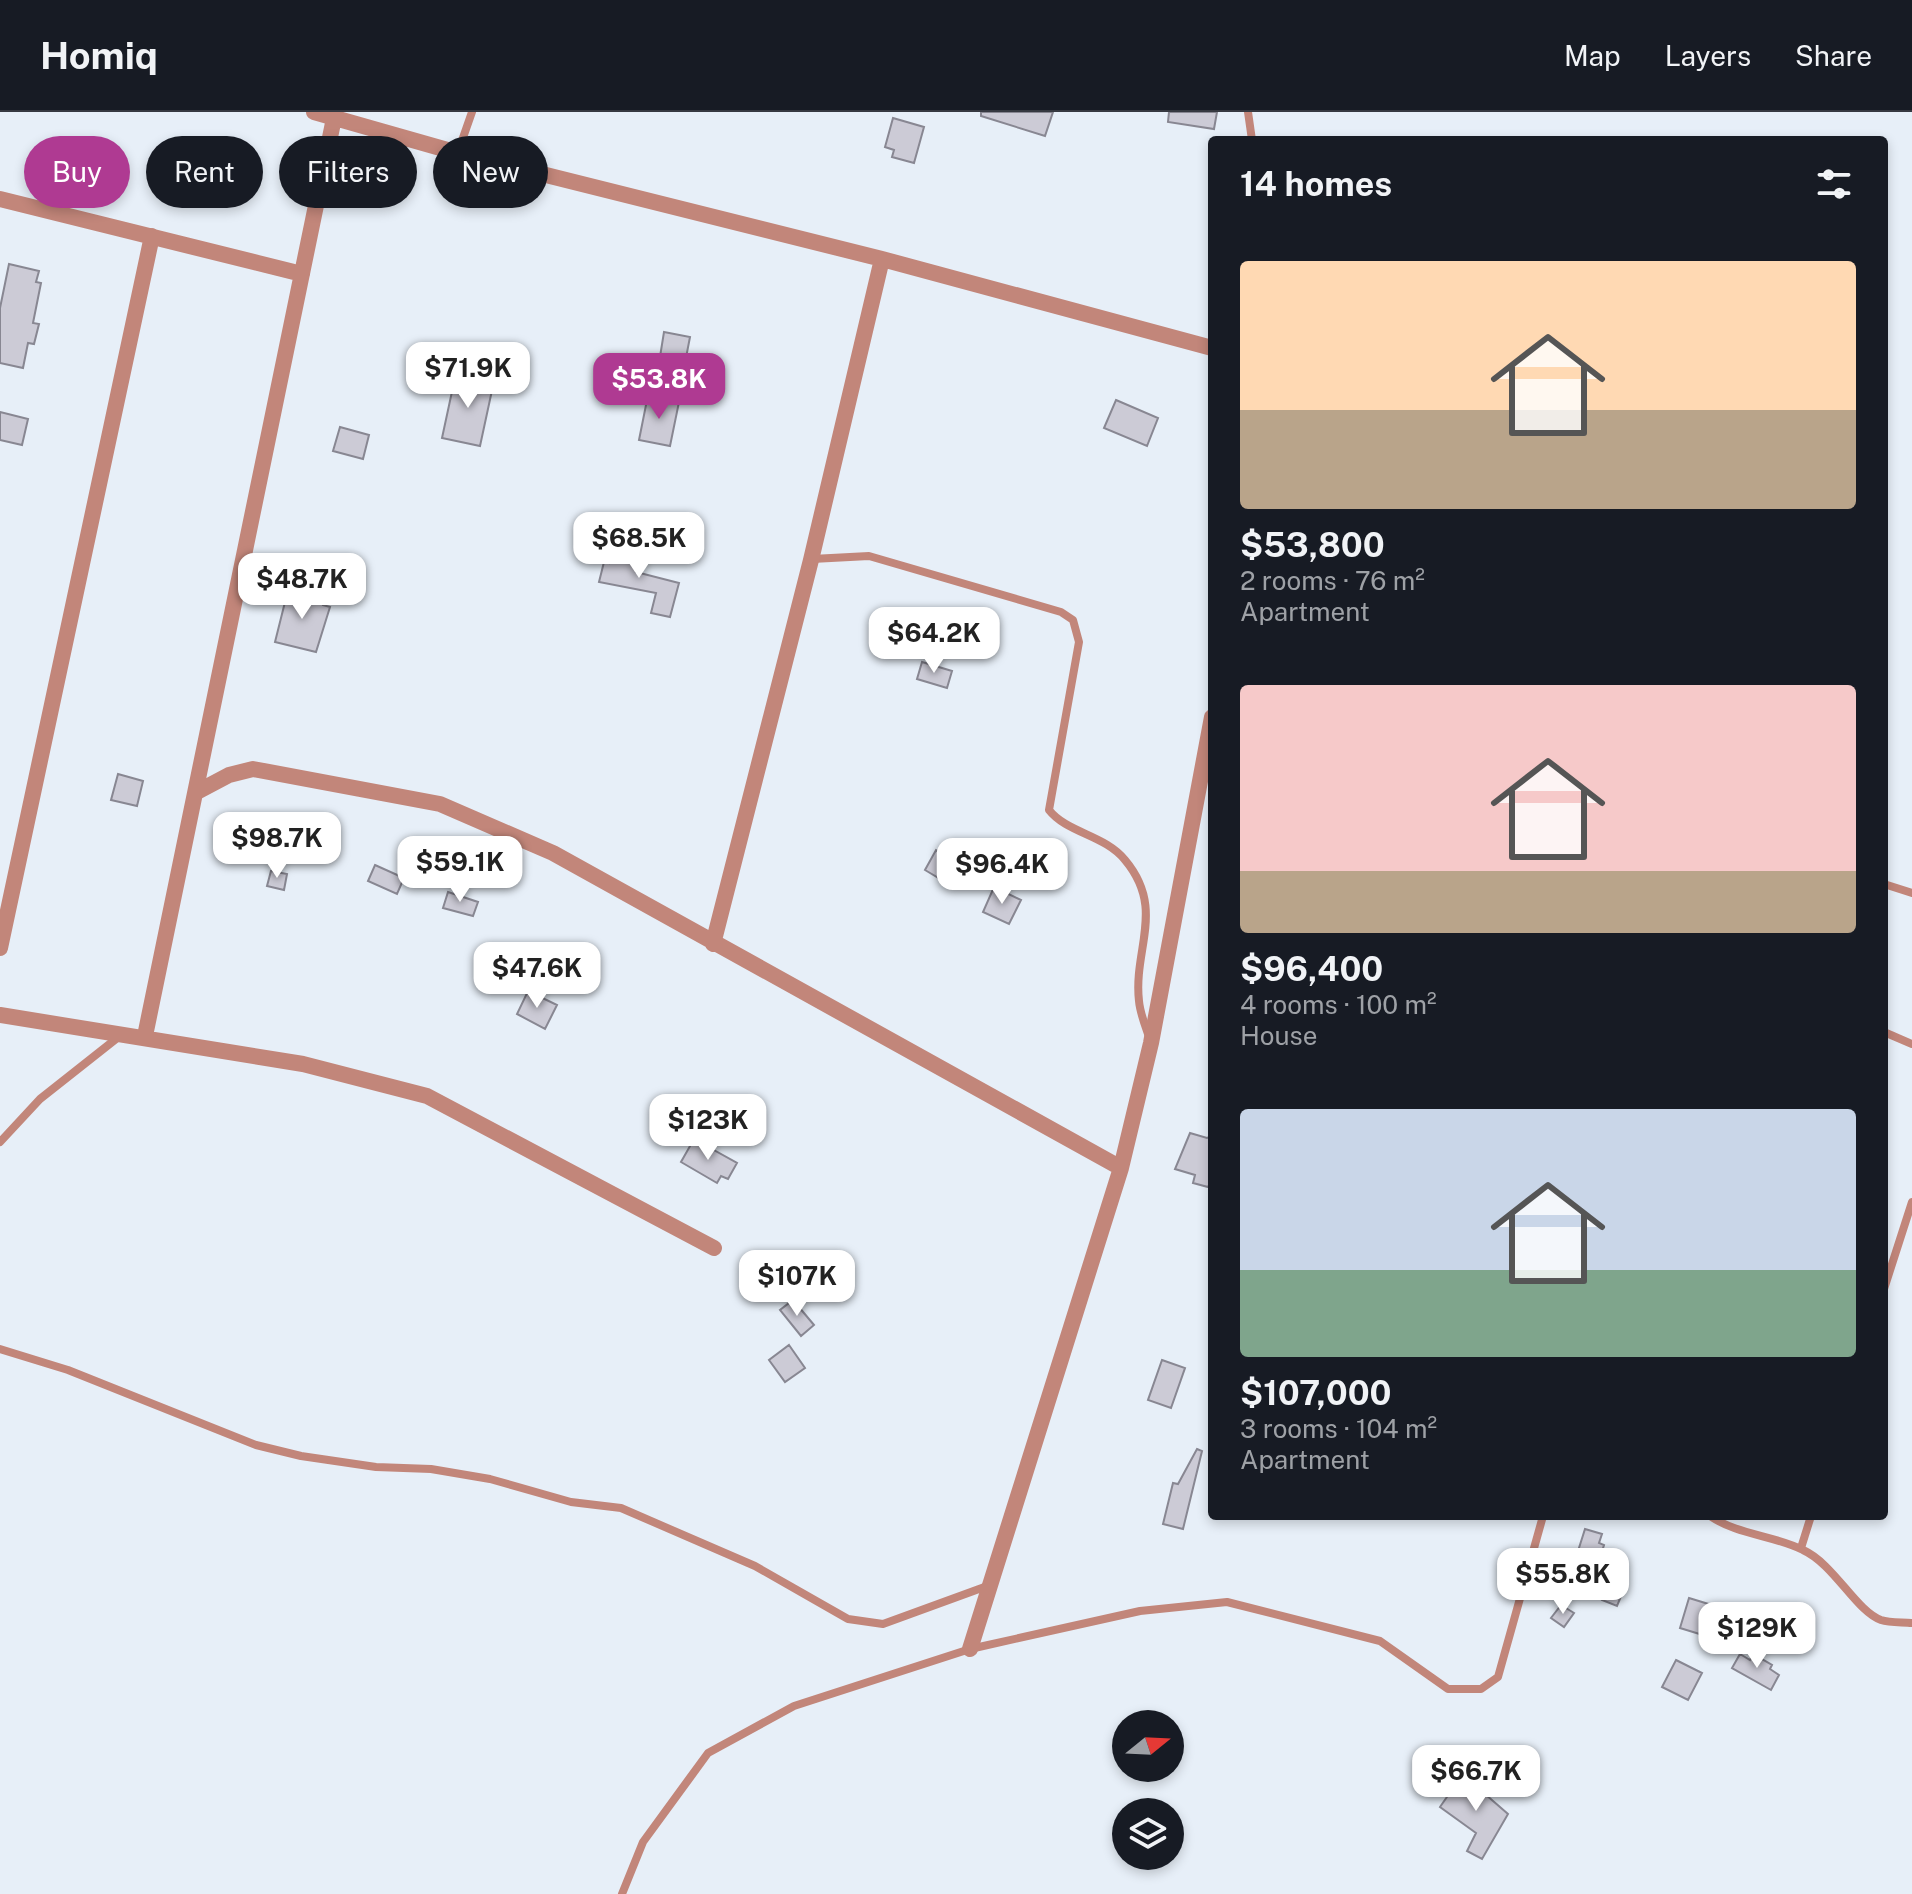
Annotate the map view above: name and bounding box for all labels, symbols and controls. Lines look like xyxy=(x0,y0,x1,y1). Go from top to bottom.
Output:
text: Homiq xyxy=(40,33,158,78)
text: Map xyxy=(1564,39,1621,72)
text: Layers xyxy=(1665,39,1751,72)
text: Share xyxy=(1795,39,1872,72)
chip: Buy xyxy=(24,136,130,208)
chip: Rent xyxy=(146,136,263,208)
chip: Filters xyxy=(279,136,417,208)
chip: New xyxy=(433,136,548,208)
icon: filters xyxy=(1812,162,1856,206)
text: 14 homes xyxy=(1240,164,1392,204)
icon: home xyxy=(1476,313,1620,457)
pin: $71.9K xyxy=(403,342,533,410)
text: $71.9K xyxy=(424,352,512,383)
pin: $53.8K xyxy=(594,353,724,421)
text: $53.8K xyxy=(611,363,707,394)
pin: $68.5K xyxy=(574,512,704,580)
text: $68.5K xyxy=(591,522,687,553)
text: $53,800 xyxy=(1240,525,1385,565)
pin: $48.7K xyxy=(237,553,367,621)
text: $48.7K xyxy=(256,563,348,594)
text: 2 rooms · 76 m² xyxy=(1240,565,1425,596)
text: Apartment xyxy=(1240,596,1370,627)
pin: $64.2K xyxy=(869,607,999,675)
text: $64.2K xyxy=(887,617,981,648)
icon: home xyxy=(1476,737,1620,881)
pin: $98.7K xyxy=(212,812,342,880)
text: $98.7K xyxy=(231,822,323,853)
pin: $59.1K xyxy=(395,836,525,904)
pin: $96.4K xyxy=(937,838,1067,906)
text: $59.1K xyxy=(415,846,505,877)
text: $96.4K xyxy=(955,848,1049,879)
pin: $47.6K xyxy=(472,942,602,1010)
text: $96,400 xyxy=(1240,949,1383,989)
text: $47.6K xyxy=(492,952,582,983)
text: 4 rooms · 100 m² xyxy=(1240,989,1436,1020)
text: House xyxy=(1240,1020,1317,1051)
pin: $123K xyxy=(652,1094,764,1162)
text: $123K xyxy=(667,1104,749,1135)
icon: home xyxy=(1476,1161,1620,1305)
pin: $107K xyxy=(741,1250,853,1318)
text: $107K xyxy=(757,1260,837,1291)
text: $107,000 xyxy=(1240,1373,1391,1413)
text: 3 rooms · 104 m² xyxy=(1240,1413,1437,1444)
text: Apartment xyxy=(1240,1444,1370,1475)
pin: $55.8K xyxy=(1498,1548,1628,1616)
text: $55.8K xyxy=(1515,1558,1611,1589)
pin: $129K xyxy=(1701,1602,1813,1670)
text: $129K xyxy=(1716,1612,1798,1643)
north arrow xyxy=(1112,1710,1184,1782)
map controls xyxy=(1112,1710,1184,1870)
pin: $66.7K xyxy=(1411,1745,1541,1813)
text: $66.7K xyxy=(1430,1755,1522,1786)
button: layers xyxy=(1112,1798,1184,1870)

